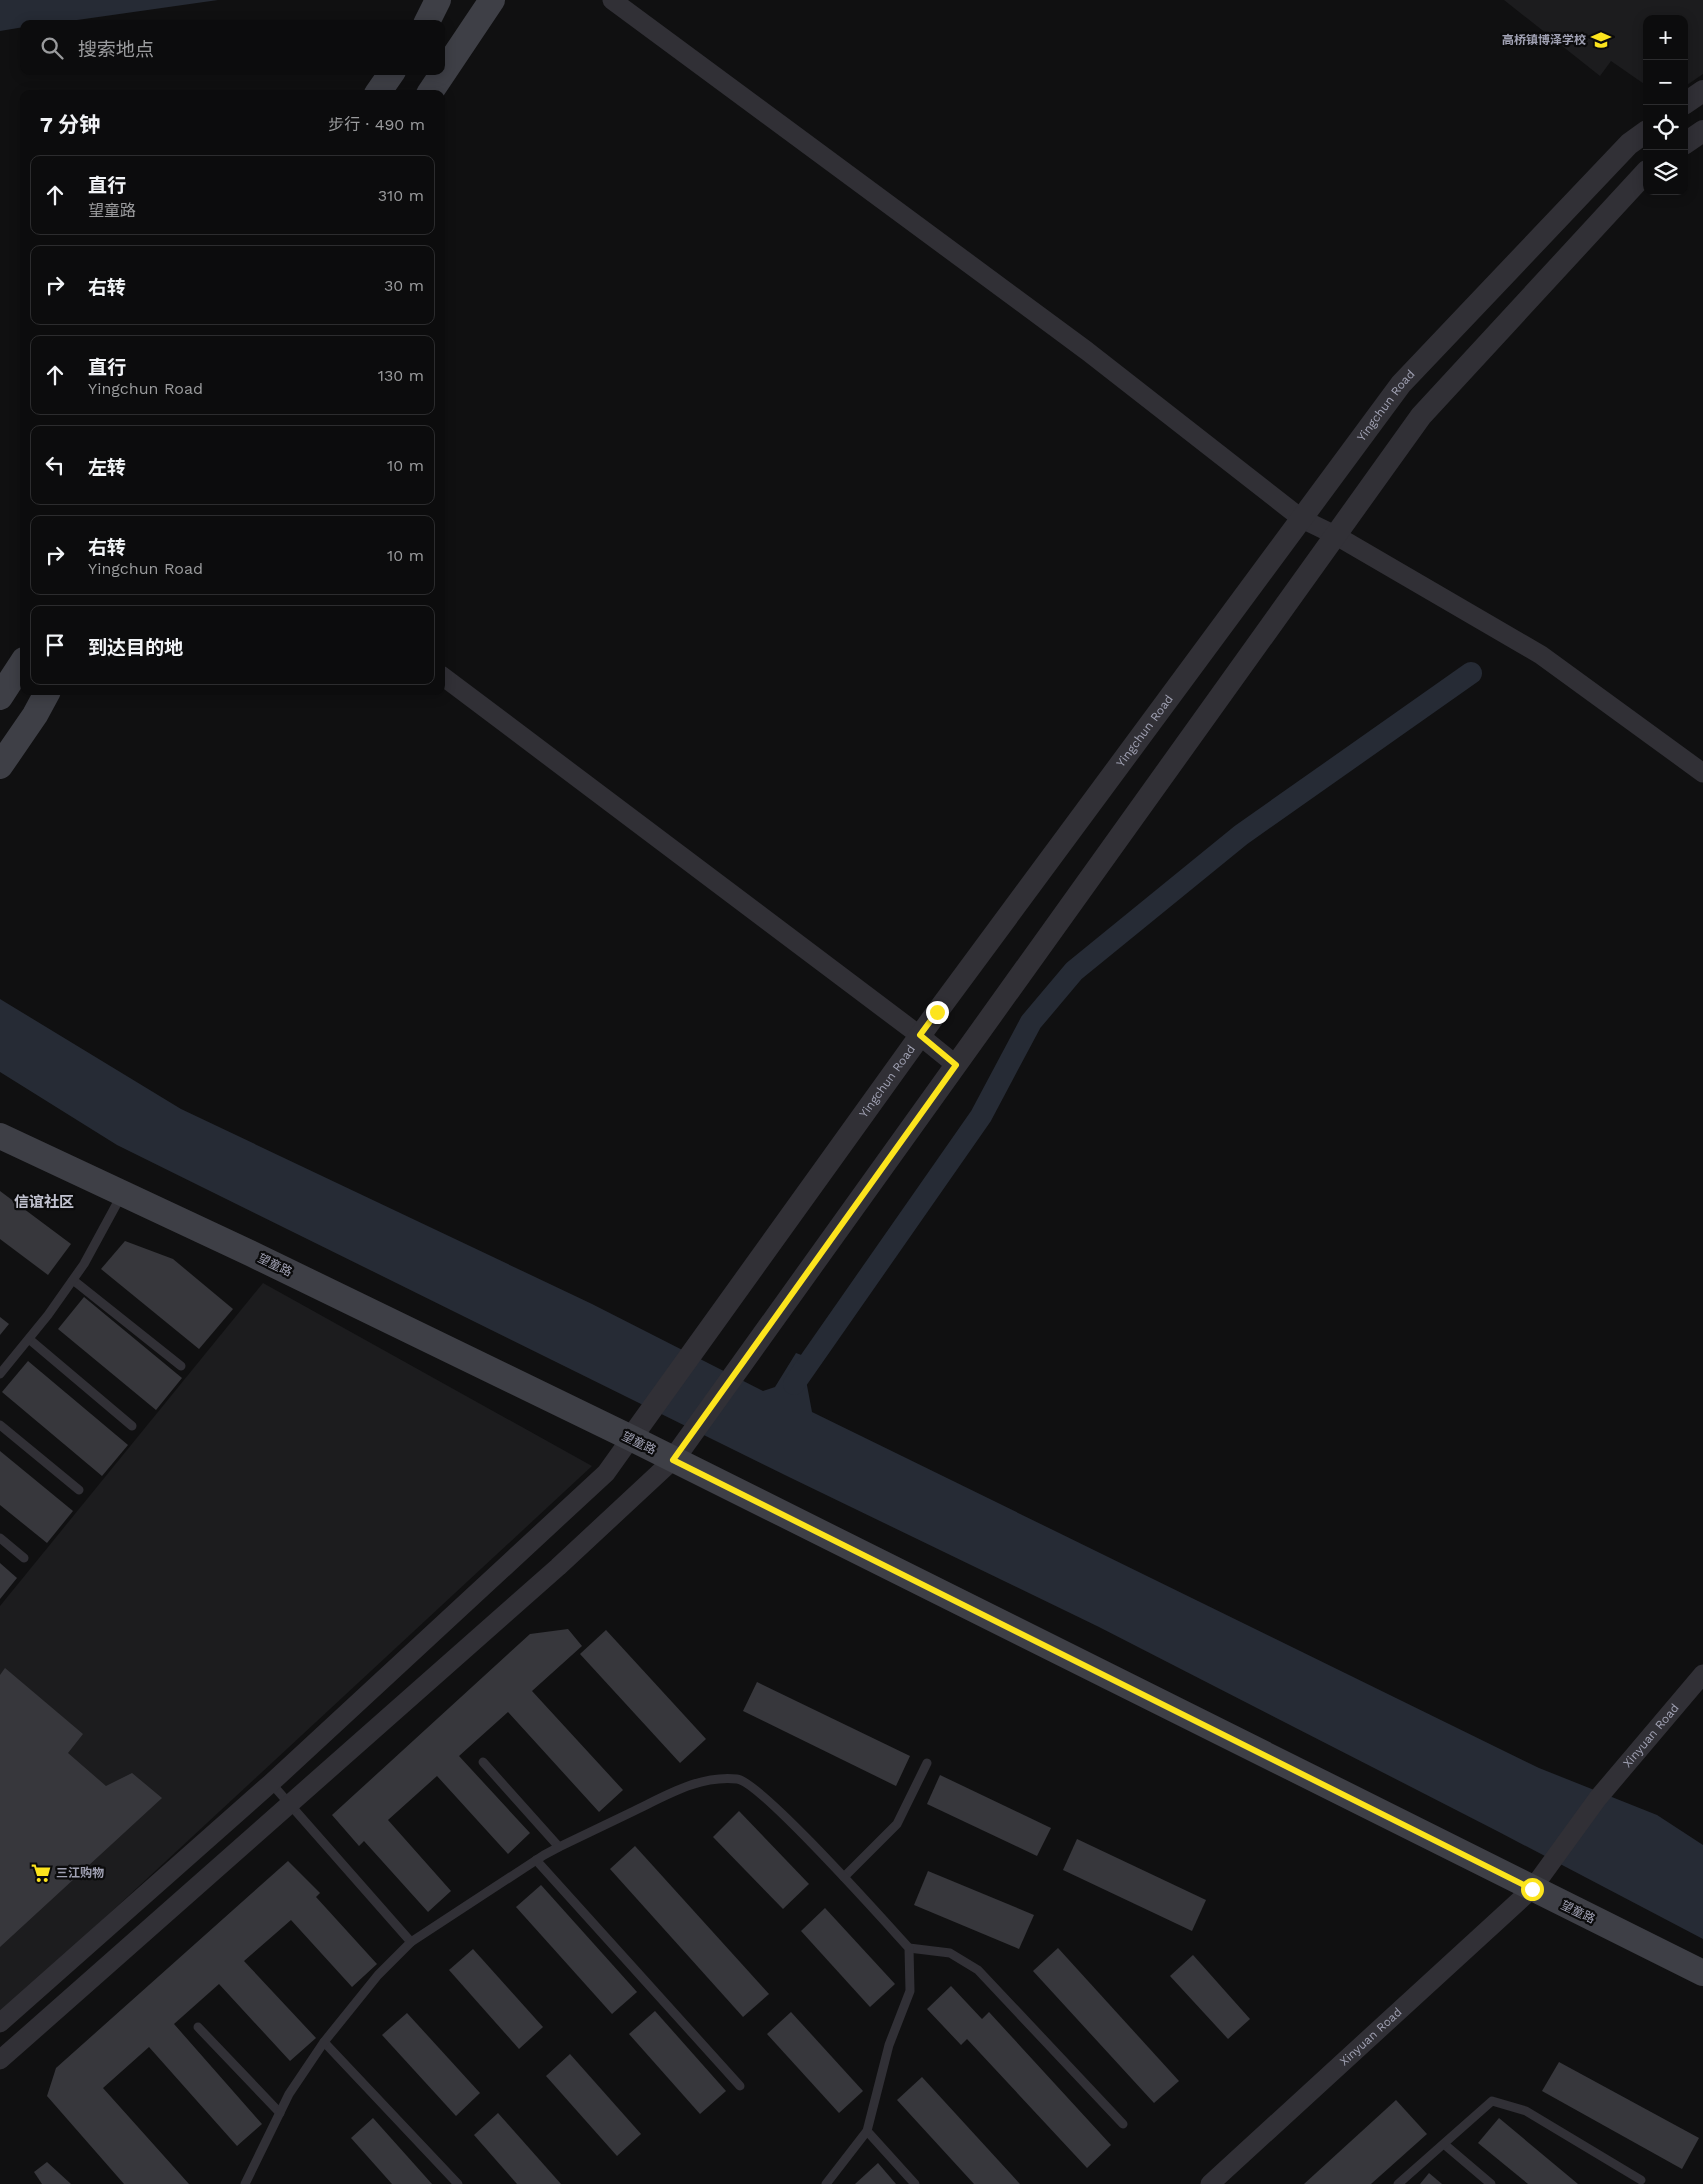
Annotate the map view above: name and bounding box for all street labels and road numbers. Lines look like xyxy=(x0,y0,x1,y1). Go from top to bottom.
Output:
street label: Yingchun Road xyxy=(1354,367,1418,444)
street label: Yingchun Road xyxy=(1113,692,1176,770)
street label: Yingchun Road xyxy=(856,1042,918,1121)
street label: 望童路 xyxy=(256,1251,294,1279)
street label: 望童路 xyxy=(620,1429,658,1457)
street label: Xinyuan Road xyxy=(1620,1701,1682,1770)
street label: 望童路 xyxy=(1559,1898,1597,1926)
street label: Xinyuan Road xyxy=(1337,2005,1405,2069)

